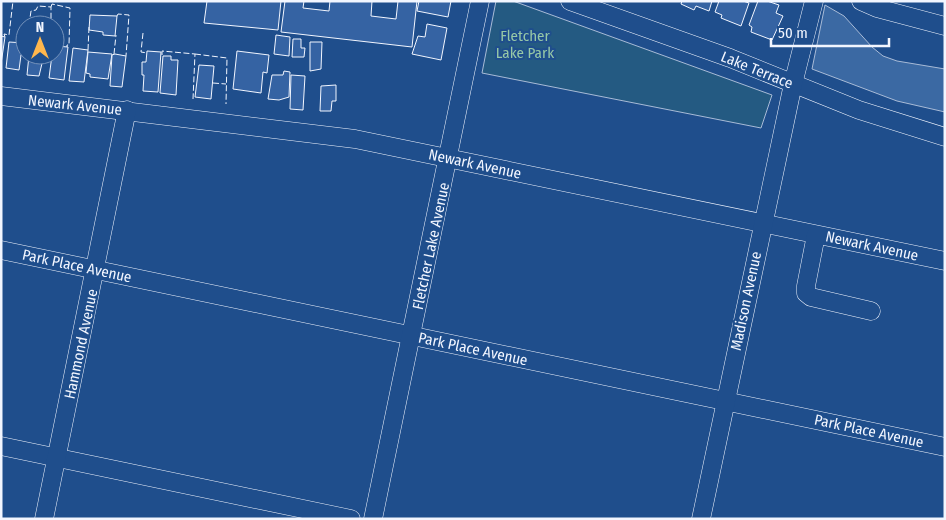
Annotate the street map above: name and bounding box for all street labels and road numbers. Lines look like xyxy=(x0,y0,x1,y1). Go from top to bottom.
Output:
street label: Lake Terrace xyxy=(718,47,796,93)
street label: Newark Avenue xyxy=(27,91,123,119)
street label: Newark Avenue xyxy=(427,145,523,183)
street label: Fletcher Lake Avenue xyxy=(409,181,453,311)
street label: Newark Avenue xyxy=(824,227,920,265)
street label: Park Place Avenue xyxy=(21,246,133,286)
street label: Madison Avenue xyxy=(727,250,765,352)
street label: Hammond Avenue xyxy=(61,287,101,401)
street label: Park Place Avenue xyxy=(417,329,529,369)
street label: Park Place Avenue xyxy=(813,411,925,451)

